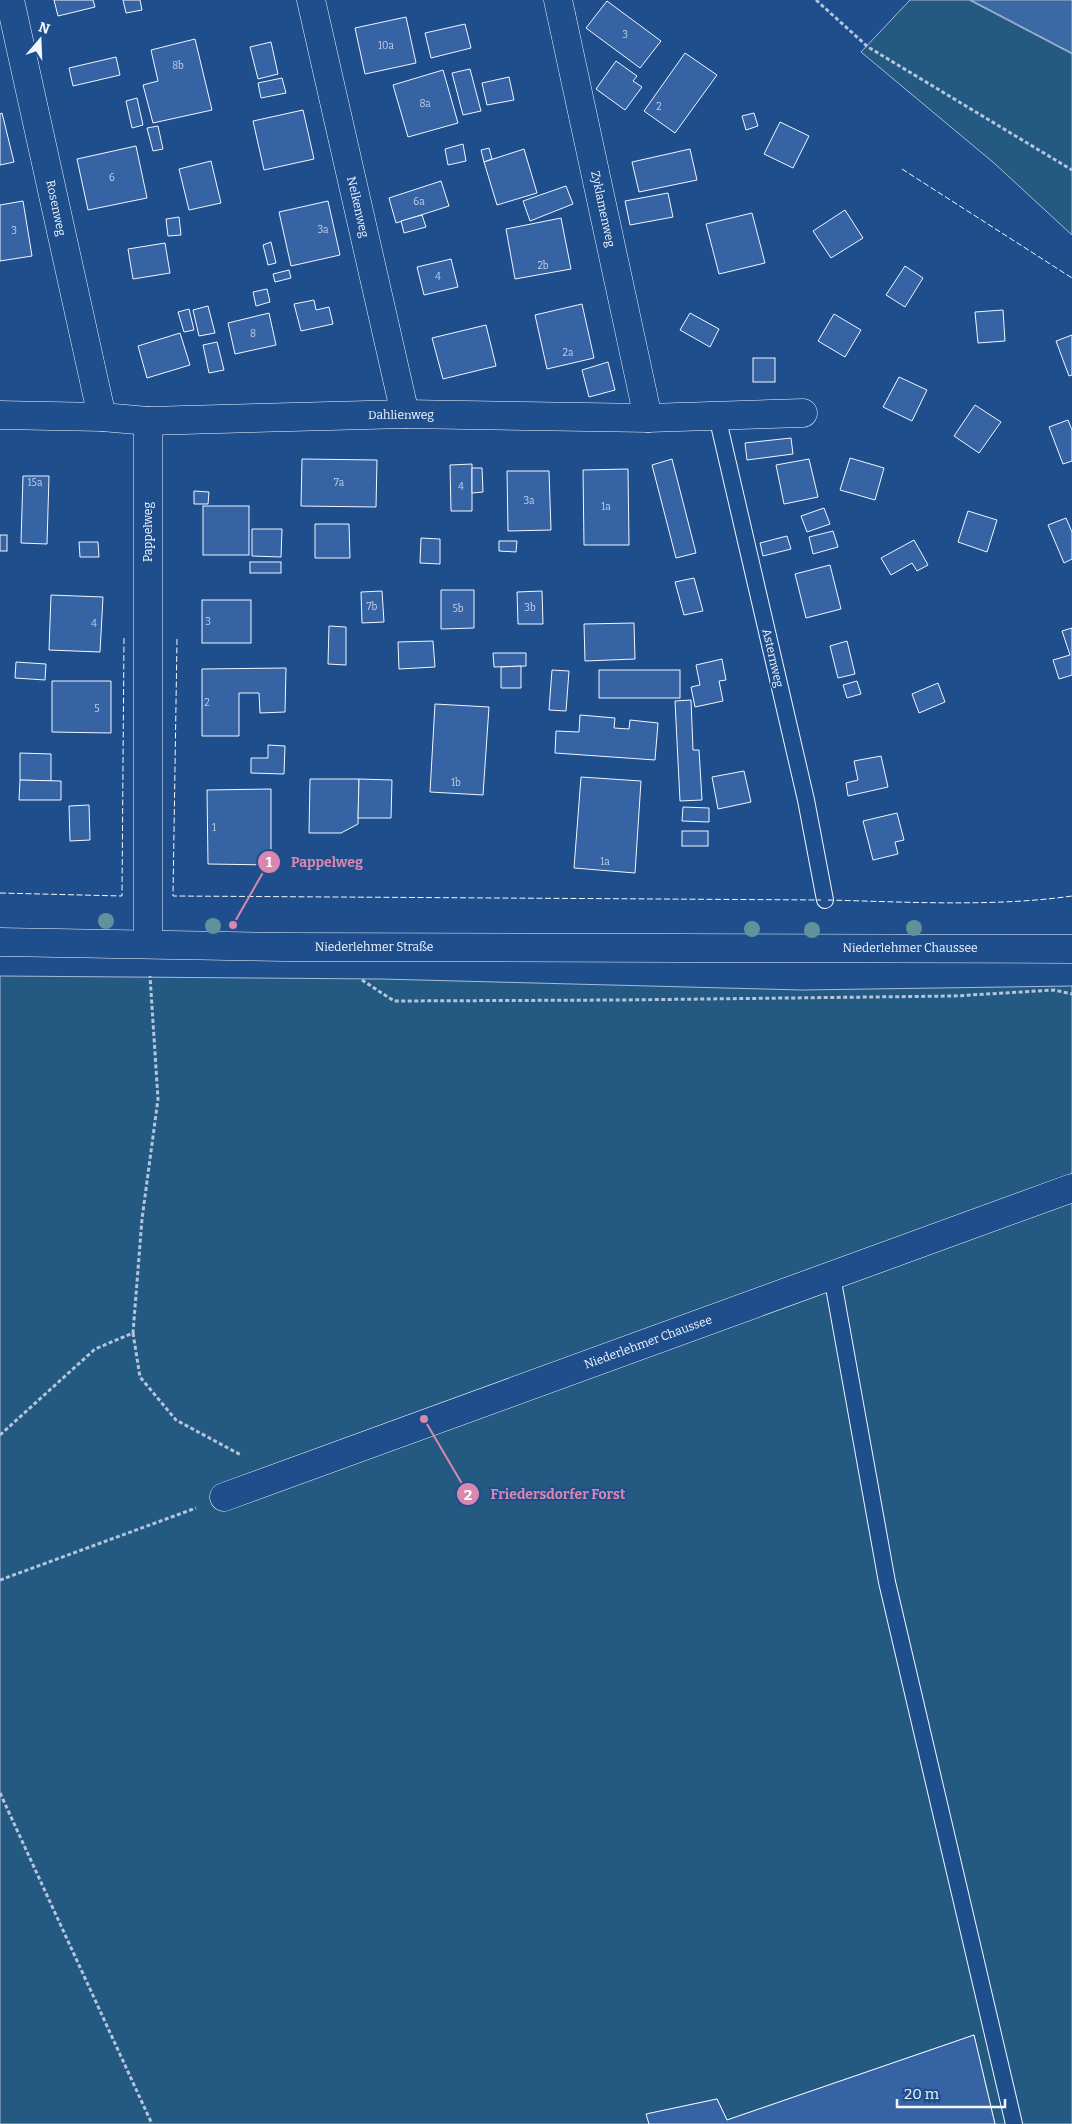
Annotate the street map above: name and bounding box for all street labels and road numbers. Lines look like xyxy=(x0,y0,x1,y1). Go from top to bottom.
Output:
street label: Zyklamenweg xyxy=(588,170,618,249)
street label: Nelkenweg xyxy=(344,175,372,239)
street label: Rosenweg xyxy=(43,179,69,238)
street label: Dahlienweg xyxy=(368,408,434,422)
street label: Pappelweg xyxy=(141,502,155,562)
street label: Asternweg xyxy=(759,627,787,689)
street label: Niederlehmer Straße xyxy=(315,940,433,954)
street label: Niederlehmer Chaussee xyxy=(842,941,978,955)
street label: Niederlehmer Chaussee xyxy=(582,1312,714,1372)

